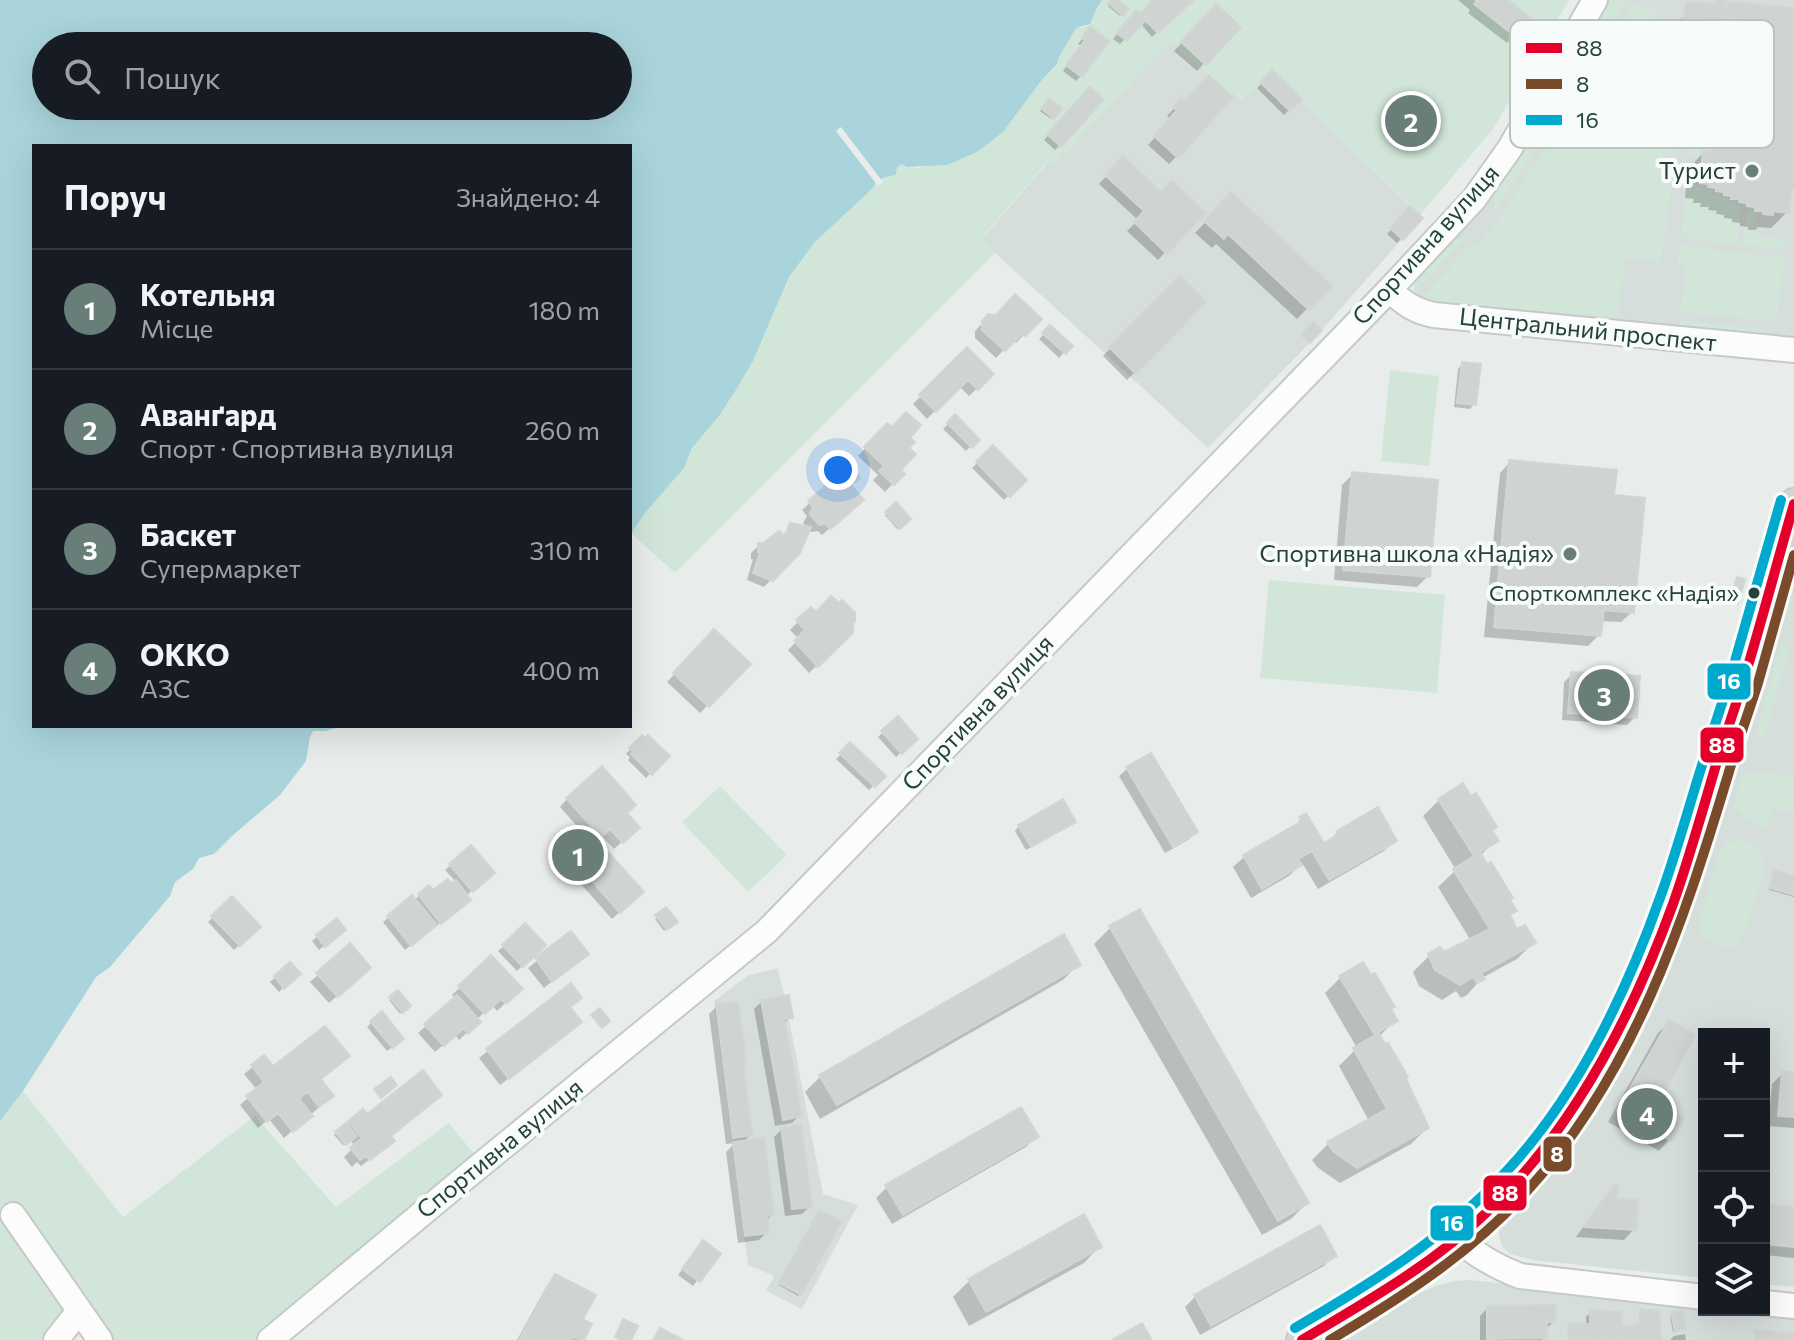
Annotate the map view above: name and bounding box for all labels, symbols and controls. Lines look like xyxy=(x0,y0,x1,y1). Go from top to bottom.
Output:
legend xyxy=(1510,20,1774,148)
search box xyxy=(32,32,632,120)
text: 88 xyxy=(1576,34,1603,61)
icon: search xyxy=(60,54,104,98)
text: Пошук xyxy=(124,58,221,95)
text: 8 xyxy=(1576,70,1589,97)
pin: 2 xyxy=(1385,91,1437,151)
text: 16 xyxy=(1576,106,1599,133)
place label: Турист xyxy=(1659,155,1736,184)
street label: Спортивна вулиця xyxy=(1345,158,1504,330)
marker: Турист xyxy=(1743,162,1761,180)
text: Поруч xyxy=(64,175,167,217)
text: Знайдено: 4 xyxy=(456,181,600,212)
text: Котельня xyxy=(140,275,276,312)
text: 1 xyxy=(84,294,96,325)
text: 180 m xyxy=(528,294,600,325)
street label: Центральний проспект xyxy=(1458,301,1718,356)
text: Місце xyxy=(140,312,213,343)
text: Аванґард xyxy=(140,395,276,432)
text: 2 xyxy=(83,414,97,445)
text: 260 m xyxy=(525,414,600,445)
text: Спорт · Спортивна вулиця xyxy=(140,432,454,463)
your location xyxy=(818,450,858,490)
text: Баскет xyxy=(140,515,236,552)
text: 3 xyxy=(82,534,98,565)
text: 310 m xyxy=(529,534,600,565)
place label: Спортивна школа «Надія» xyxy=(1259,538,1554,567)
marker: Спортивна школа «Надія» xyxy=(1561,545,1579,563)
text: Супермаркет xyxy=(140,552,301,583)
place label: Спорткомплекс «Надія» xyxy=(1489,579,1739,606)
marker: Спорткомплекс «Надія» xyxy=(1746,585,1762,601)
street label: Спортивна вулиця xyxy=(895,628,1059,796)
text: ОККО xyxy=(140,635,230,672)
text: 4 xyxy=(82,654,98,685)
text: 400 m xyxy=(523,654,600,685)
line badge: 16 xyxy=(1706,662,1752,701)
pin: 3 xyxy=(1578,665,1630,725)
text: 16 xyxy=(1717,667,1741,694)
text: АЗС xyxy=(140,672,191,703)
line badge: 88 xyxy=(1699,726,1745,764)
text: 88 xyxy=(1708,731,1736,758)
pin: 1 xyxy=(552,825,604,885)
map controls xyxy=(1698,1028,1770,1316)
button: + xyxy=(1698,1028,1770,1100)
street label: Спортивна вулиця xyxy=(410,1072,588,1224)
pin: 4 xyxy=(1621,1084,1673,1144)
button: − xyxy=(1698,1100,1770,1172)
line badge: 8 xyxy=(1542,1135,1573,1173)
text: 8 xyxy=(1550,1140,1564,1167)
button: locate xyxy=(1698,1172,1770,1244)
line badge: 88 xyxy=(1482,1174,1528,1212)
text: 88 xyxy=(1491,1179,1519,1206)
line badge: 16 xyxy=(1429,1204,1475,1242)
text: 16 xyxy=(1440,1209,1464,1236)
button: layers xyxy=(1698,1244,1770,1316)

